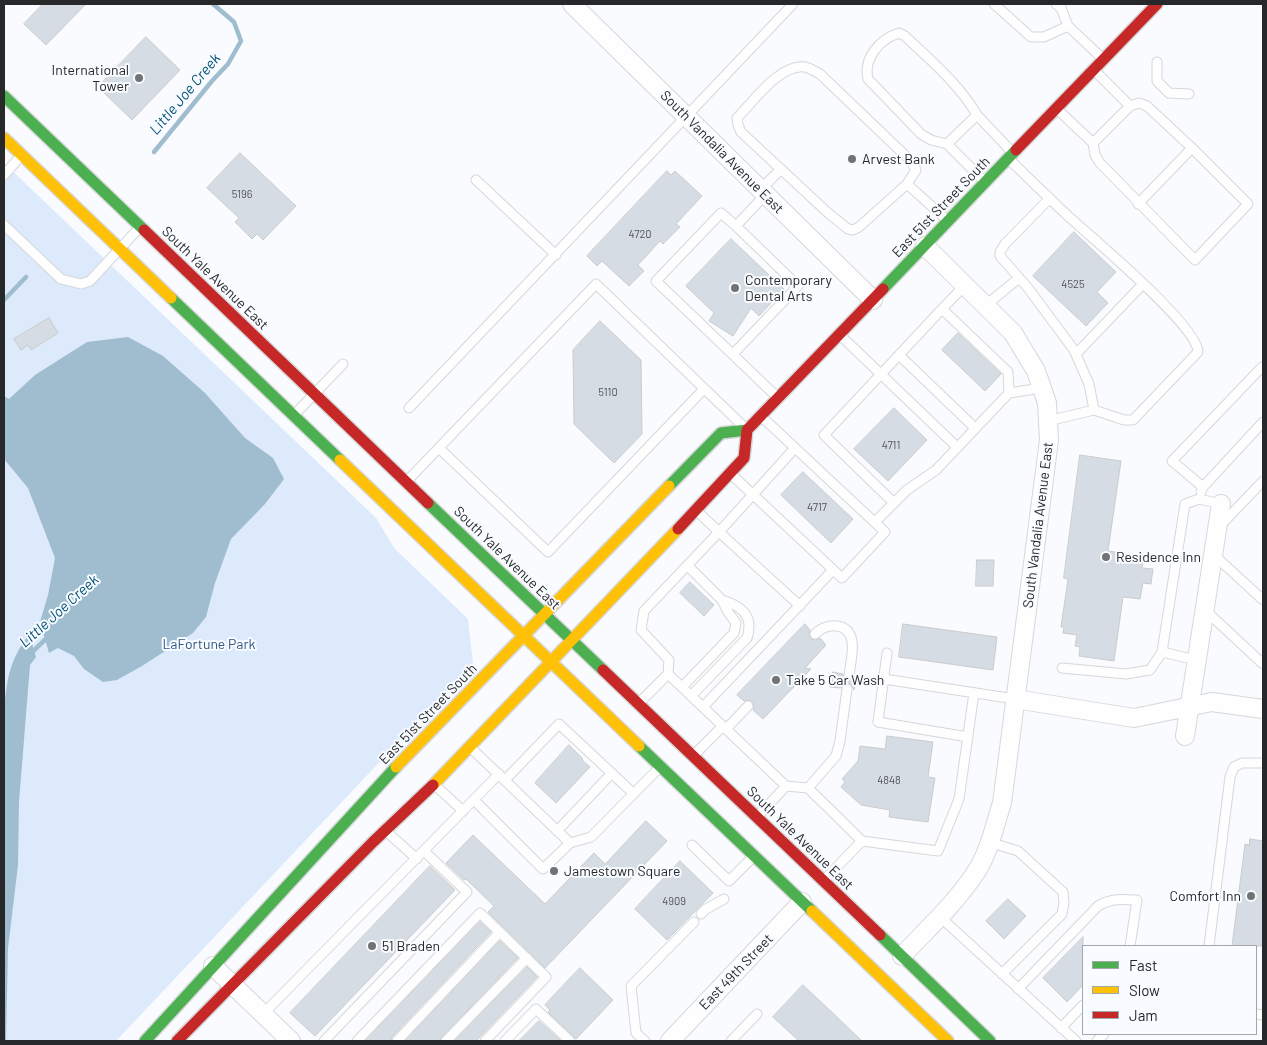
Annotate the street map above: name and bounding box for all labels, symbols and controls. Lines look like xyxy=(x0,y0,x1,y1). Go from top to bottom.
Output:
water label: Little Joe Creek xyxy=(146,50,224,138)
place label: International Tower xyxy=(52,62,129,94)
marker: International Tower xyxy=(133,72,145,84)
street label: South Vandalia Avenue East xyxy=(657,87,787,217)
place label: Arvest Bank xyxy=(862,151,935,167)
marker: Arvest Bank xyxy=(846,153,858,165)
street label: East 51st Street South xyxy=(889,153,993,261)
house number: 5196 xyxy=(232,187,252,201)
street label: South Yale Avenue East xyxy=(158,223,272,333)
house number: 4720 xyxy=(628,227,652,241)
place label: Contemporary Dental Arts xyxy=(745,272,832,304)
house number: 4525 xyxy=(1061,277,1085,291)
marker: Contemporary Dental Arts xyxy=(729,282,741,294)
house number: 5110 xyxy=(598,385,618,399)
house number: 4711 xyxy=(882,438,900,452)
street label: South Vandalia Avenue East xyxy=(1019,441,1057,609)
house number: 4717 xyxy=(807,500,827,514)
street label: South Yale Avenue East xyxy=(450,503,564,613)
place label: Residence Inn xyxy=(1116,549,1201,565)
marker: Residence Inn xyxy=(1100,551,1112,563)
water label: Little Joe Creek xyxy=(16,571,102,651)
park label: LaFortune Park xyxy=(162,636,256,652)
street label: East 51st Street South xyxy=(376,660,480,768)
place label: Take 5 Car Wash xyxy=(786,672,884,688)
marker: Take 5 Car Wash xyxy=(770,674,782,686)
house number: 4848 xyxy=(877,773,901,787)
street label: South Yale Avenue East xyxy=(743,783,857,893)
place label: Jamestown Square xyxy=(564,863,680,879)
marker: Jamestown Square xyxy=(548,865,560,877)
place label: Comfort Inn xyxy=(1169,888,1241,904)
marker: Comfort Inn xyxy=(1245,890,1257,902)
house number: 4909 xyxy=(662,894,686,908)
street label: East 49th Street xyxy=(696,931,776,1013)
place label: 51 Braden xyxy=(382,938,440,954)
marker: 51 Braden xyxy=(366,940,378,952)
legend xyxy=(1082,945,1257,1035)
text: Fast xyxy=(1129,956,1157,974)
text: Slow xyxy=(1129,981,1160,999)
text: Jam xyxy=(1129,1006,1158,1024)

